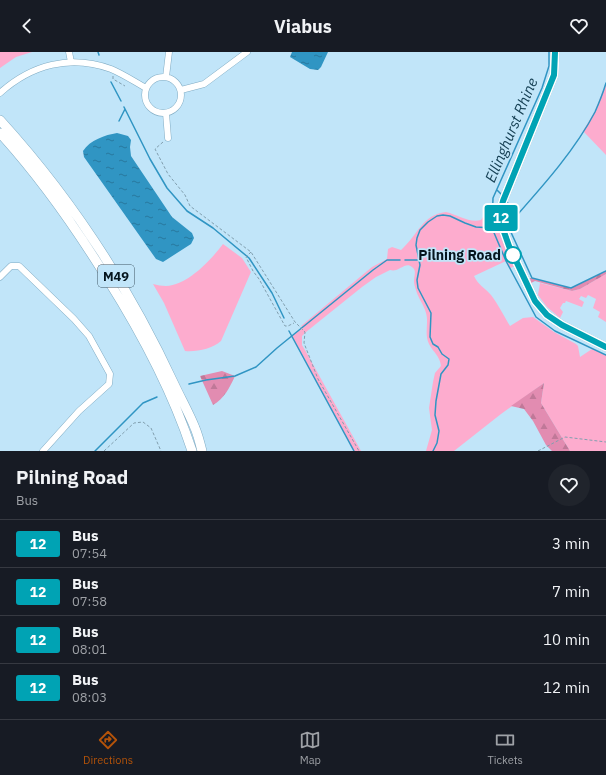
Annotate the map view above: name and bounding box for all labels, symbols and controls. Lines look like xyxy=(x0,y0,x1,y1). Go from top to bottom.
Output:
icon: back xyxy=(16,15,38,37)
text: Viabus xyxy=(274,15,332,38)
icon: heart xyxy=(568,15,590,37)
water label: Ellinghurst Rhine xyxy=(480,75,542,185)
line badge: 12 xyxy=(483,205,519,231)
text: 12 xyxy=(493,209,509,227)
place label: Pilning Road xyxy=(418,246,501,264)
marker: Pilning Road xyxy=(504,246,522,264)
road number: M49 xyxy=(98,265,134,287)
button: heart xyxy=(548,464,590,506)
text: Pilning Road xyxy=(16,465,128,489)
text: Bus xyxy=(16,492,38,509)
text: Bus xyxy=(72,526,99,545)
text: 3 min xyxy=(552,534,590,553)
text: 12 xyxy=(30,535,46,553)
text: 07:54 xyxy=(72,545,107,562)
text: Bus xyxy=(72,574,99,593)
text: 7 min xyxy=(552,582,590,601)
text: 12 xyxy=(30,583,46,601)
text: 07:58 xyxy=(72,593,107,610)
text: Bus xyxy=(72,622,99,641)
text: 10 min xyxy=(543,630,590,649)
text: 12 xyxy=(30,631,46,649)
text: 08:01 xyxy=(72,641,107,658)
text: Bus xyxy=(72,670,99,689)
text: 12 min xyxy=(543,678,590,697)
text: 12 xyxy=(30,679,46,697)
text: 08:03 xyxy=(72,689,107,706)
tab: Directions xyxy=(83,729,133,767)
tab: Map xyxy=(299,729,321,767)
tab: Tickets xyxy=(487,729,523,767)

